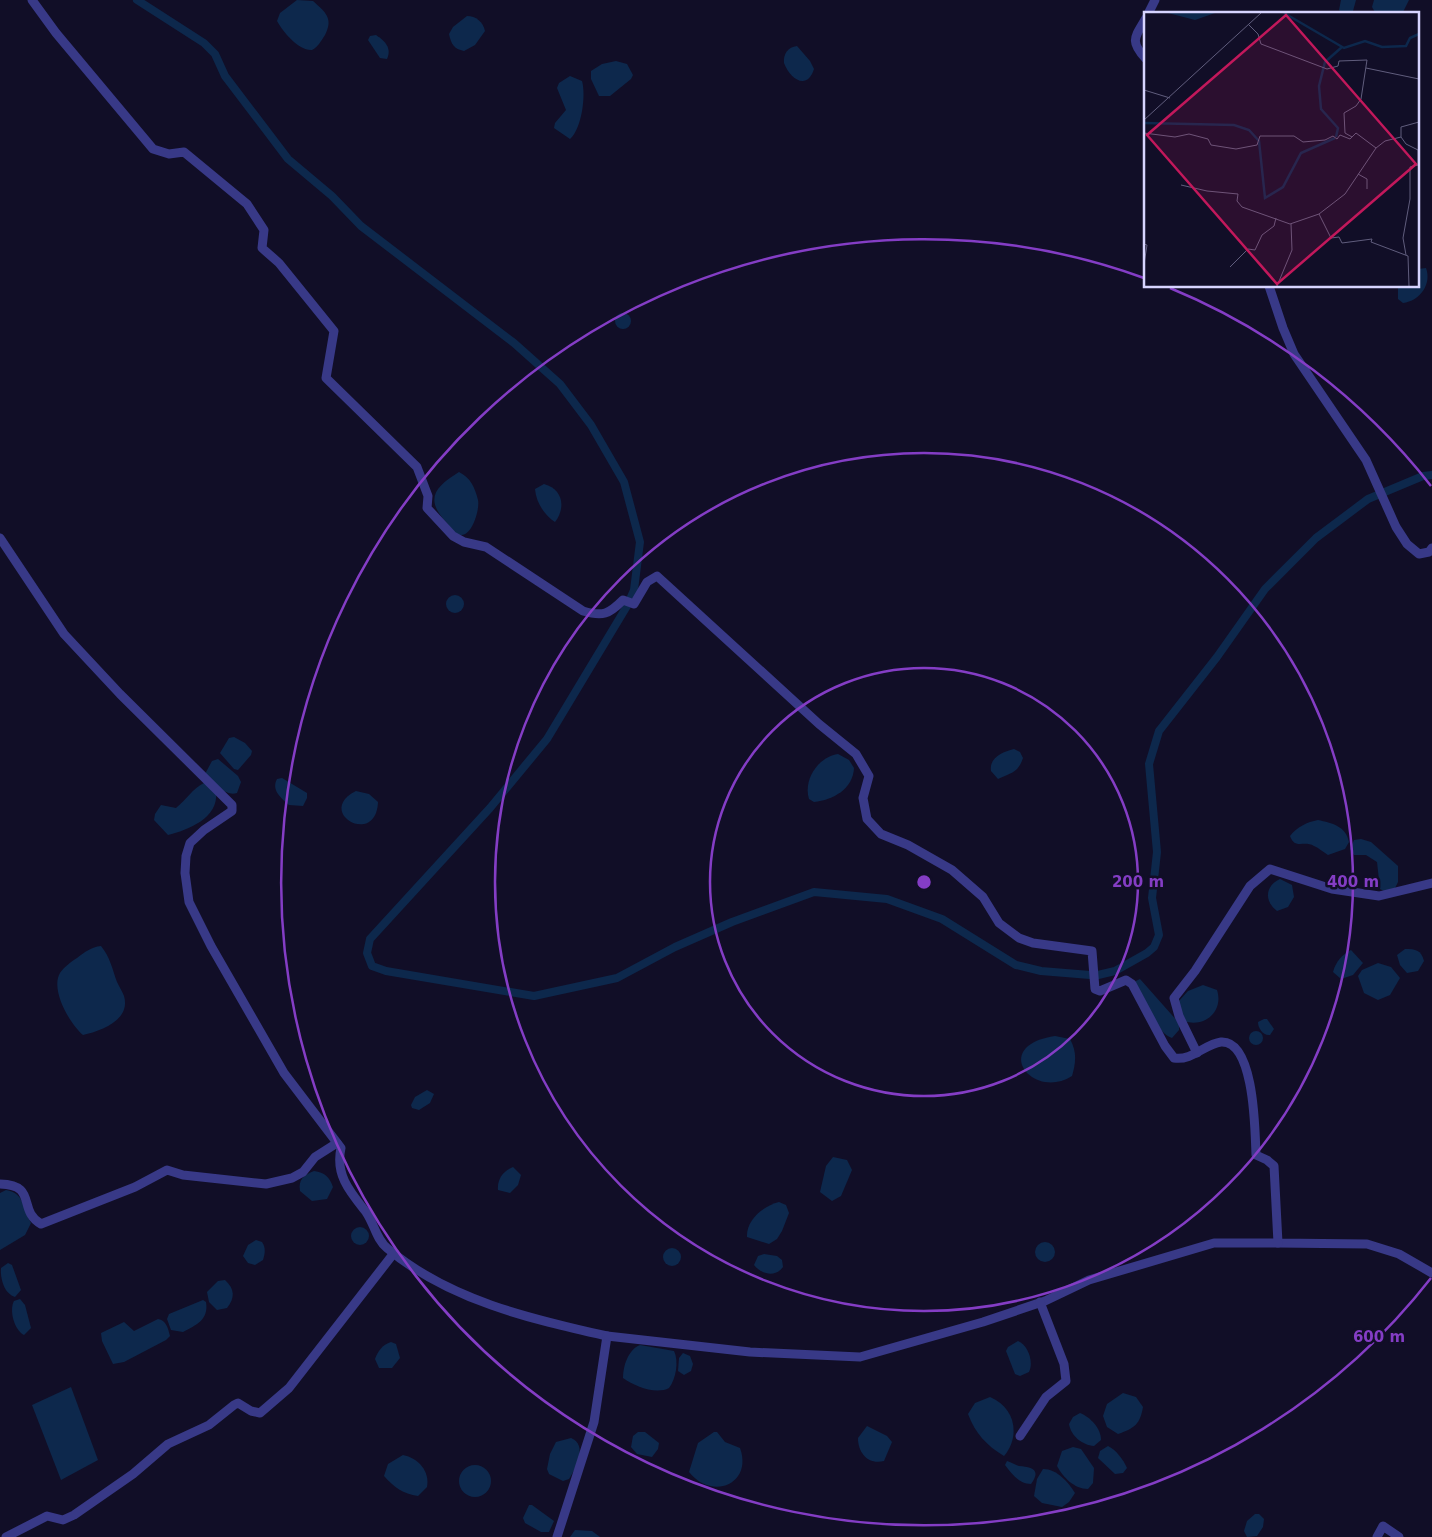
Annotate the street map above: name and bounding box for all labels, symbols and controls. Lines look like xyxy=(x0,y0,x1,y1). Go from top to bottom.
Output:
inset map xyxy=(1144,12,1420,288)
centre of rings xyxy=(915,873,933,891)
text: 200 m xyxy=(1112,873,1164,891)
text: 400 m xyxy=(1327,873,1379,891)
text: 600 m xyxy=(1353,1328,1405,1346)

